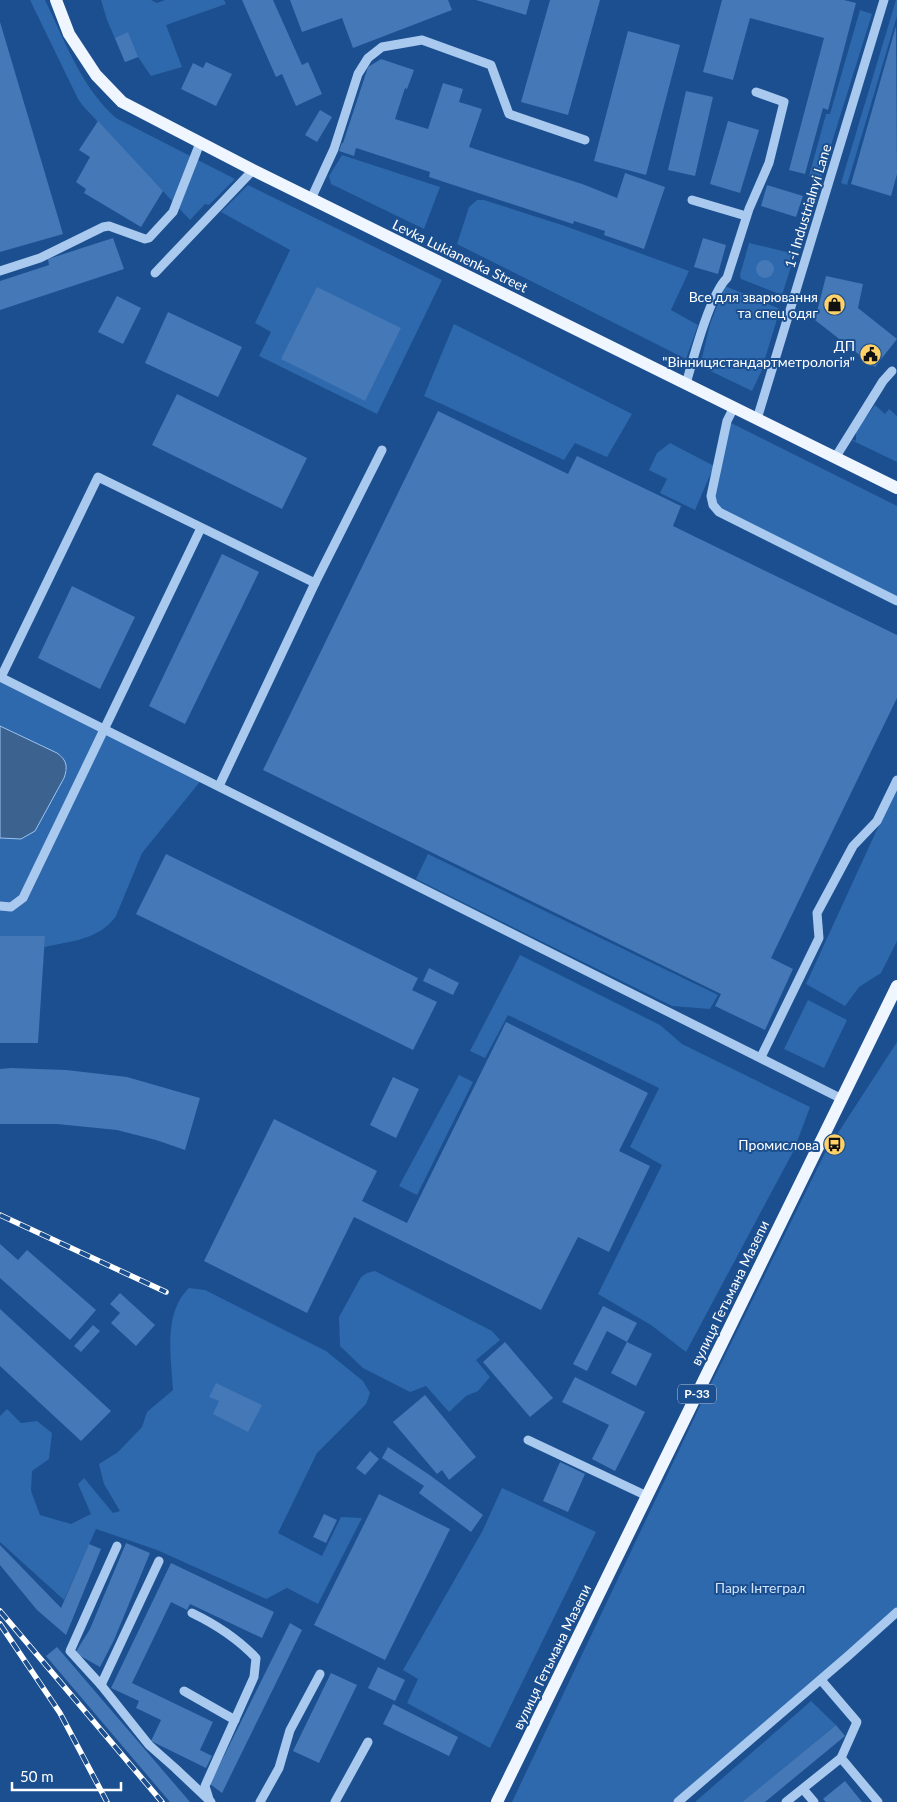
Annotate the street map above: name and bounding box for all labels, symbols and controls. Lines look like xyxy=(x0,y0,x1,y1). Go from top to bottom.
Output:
street label: 1-i Industrialnyi Lane xyxy=(781,142,834,270)
street label: Levka Lukianenka Street xyxy=(390,215,531,296)
place label: Все для зварювання та спец одяг xyxy=(689,288,818,321)
shop icon: Все для зварювання та спец одяг xyxy=(822,293,846,317)
place label: ДП "Вінницястандартметрологія" xyxy=(662,337,855,370)
public building icon: ДП "Вінницястандартметрологія" xyxy=(859,342,883,366)
bus stop icon: Промислова xyxy=(823,1133,847,1157)
place label: Промислова xyxy=(738,1136,819,1153)
street label: вулиця Гетьмана Мазепи xyxy=(687,1217,772,1368)
road number: Р-33 xyxy=(678,1385,716,1404)
park label: Парк Інтеграл xyxy=(715,1579,805,1596)
street label: вулиця Гетьмана Мазепи xyxy=(509,1581,594,1732)
scale bar xyxy=(12,1760,121,1792)
text: 50 m xyxy=(20,1767,54,1785)

